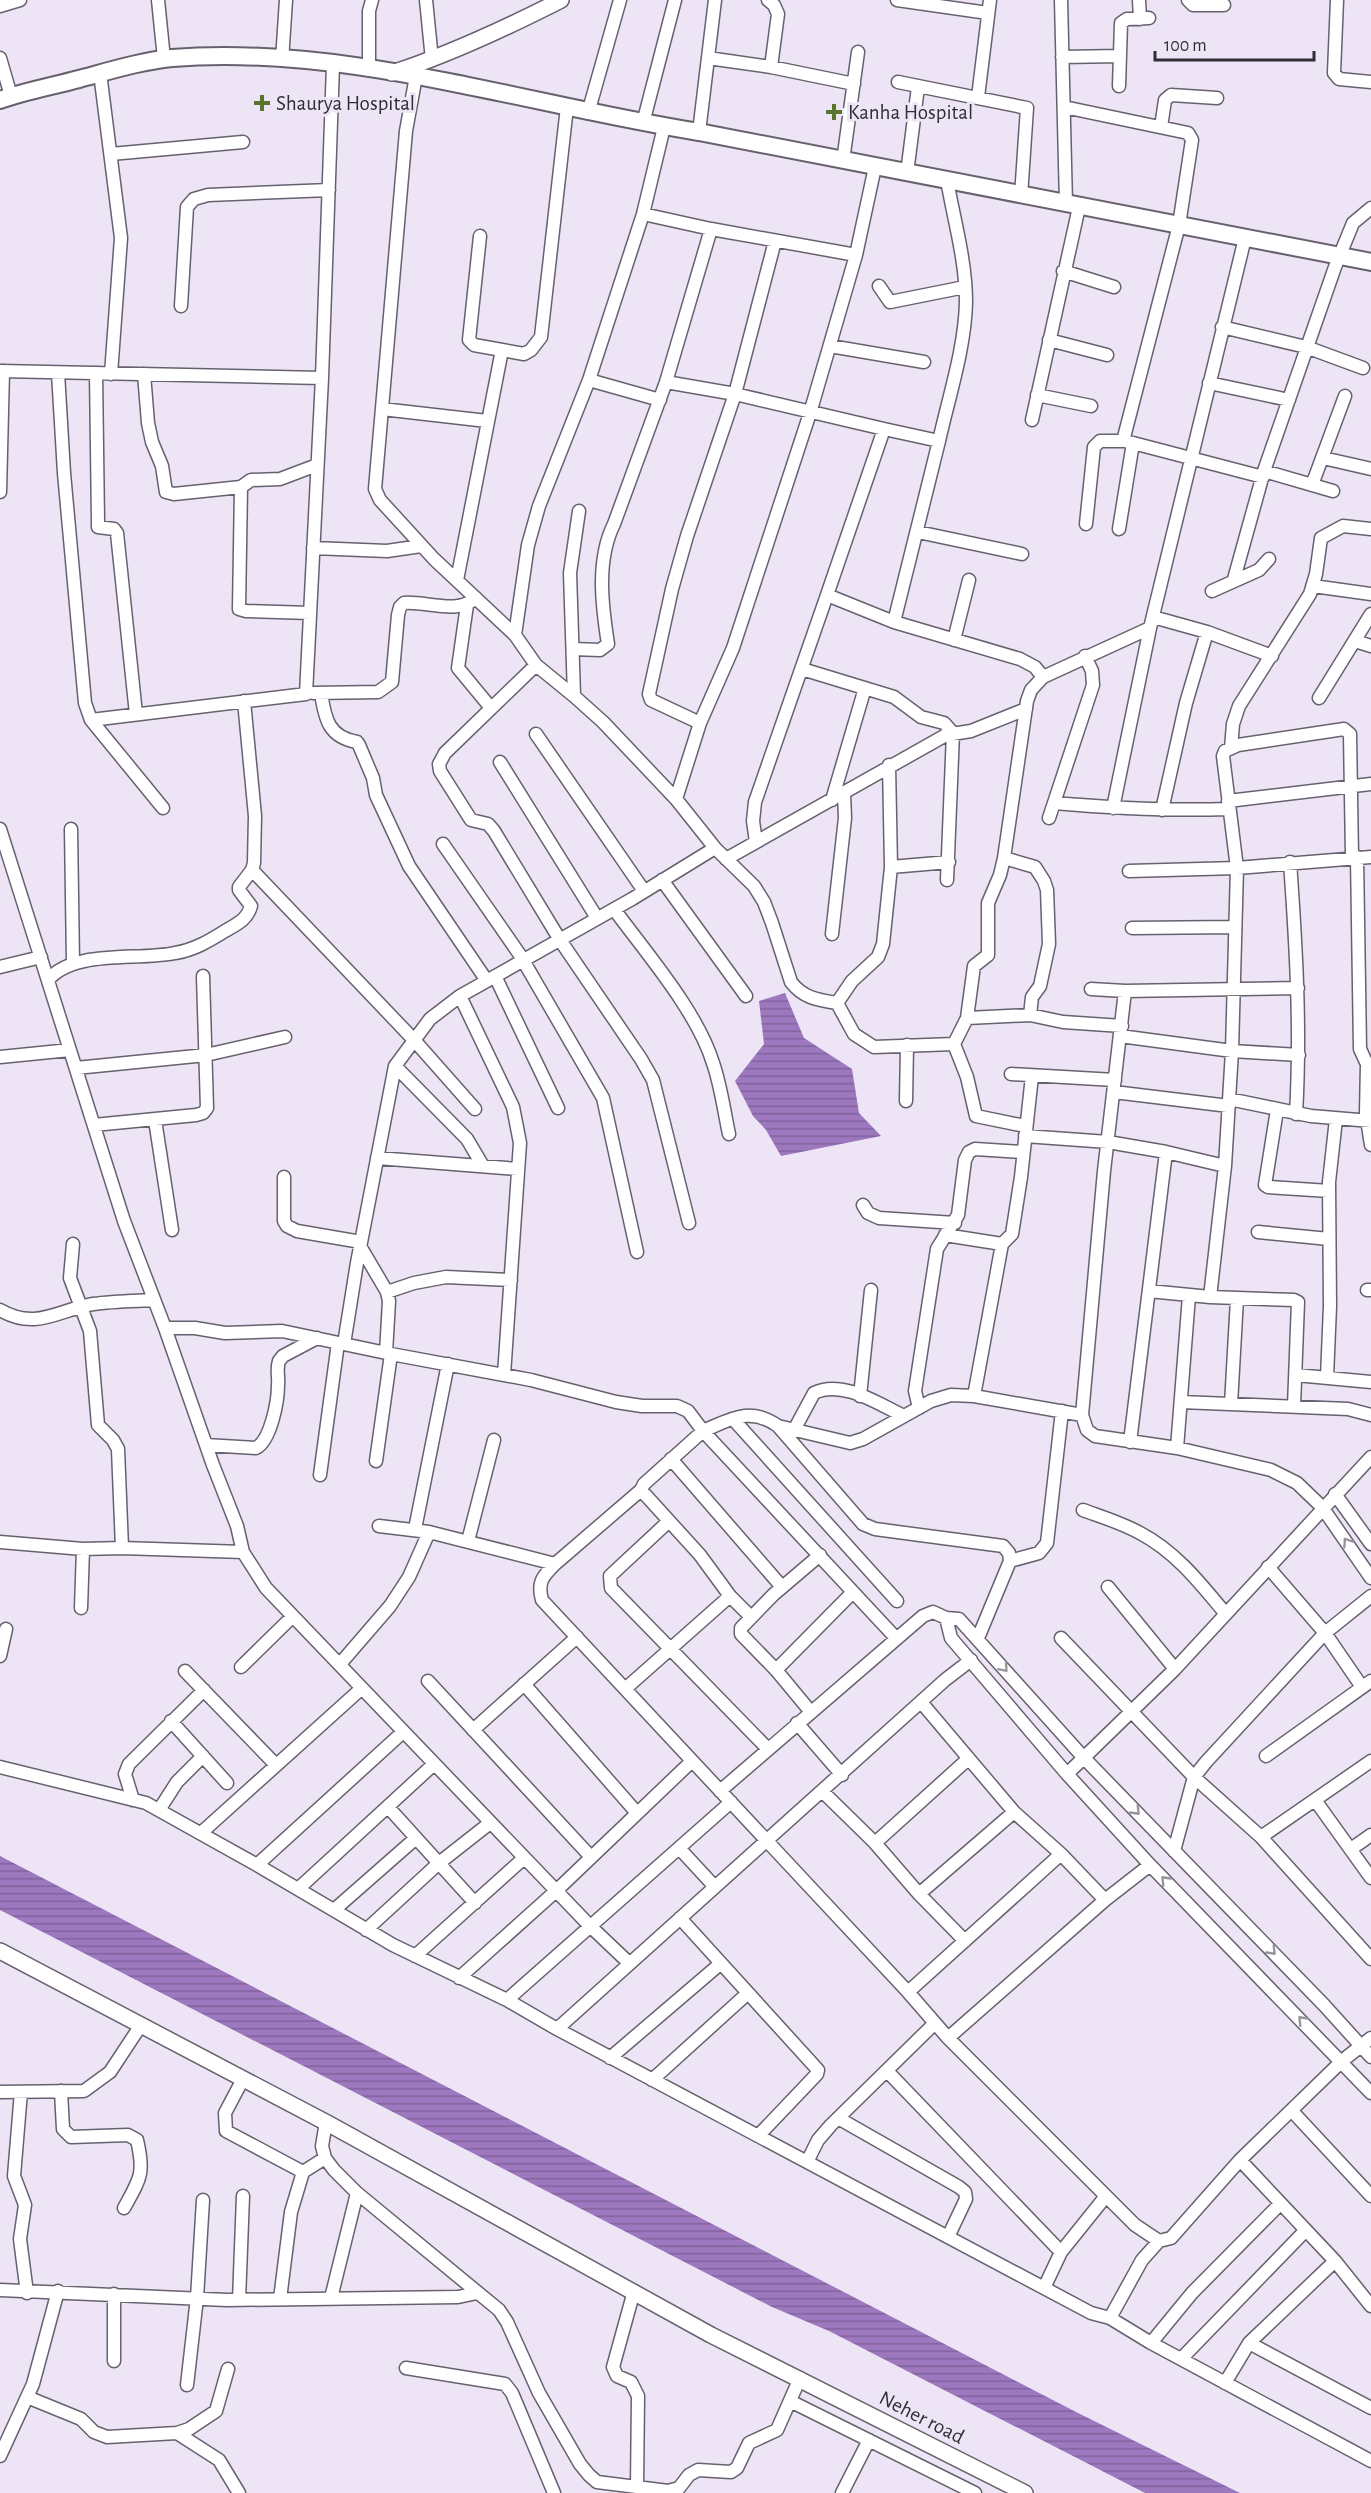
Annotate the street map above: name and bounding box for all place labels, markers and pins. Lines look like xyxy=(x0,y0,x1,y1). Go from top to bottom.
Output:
place label: Shaurya Hospital xyxy=(276,93,415,114)
marker: Shaurya Hospital xyxy=(253,94,271,112)
place label: Kanha Hospital xyxy=(848,102,973,123)
marker: Kanha Hospital xyxy=(825,103,843,121)

